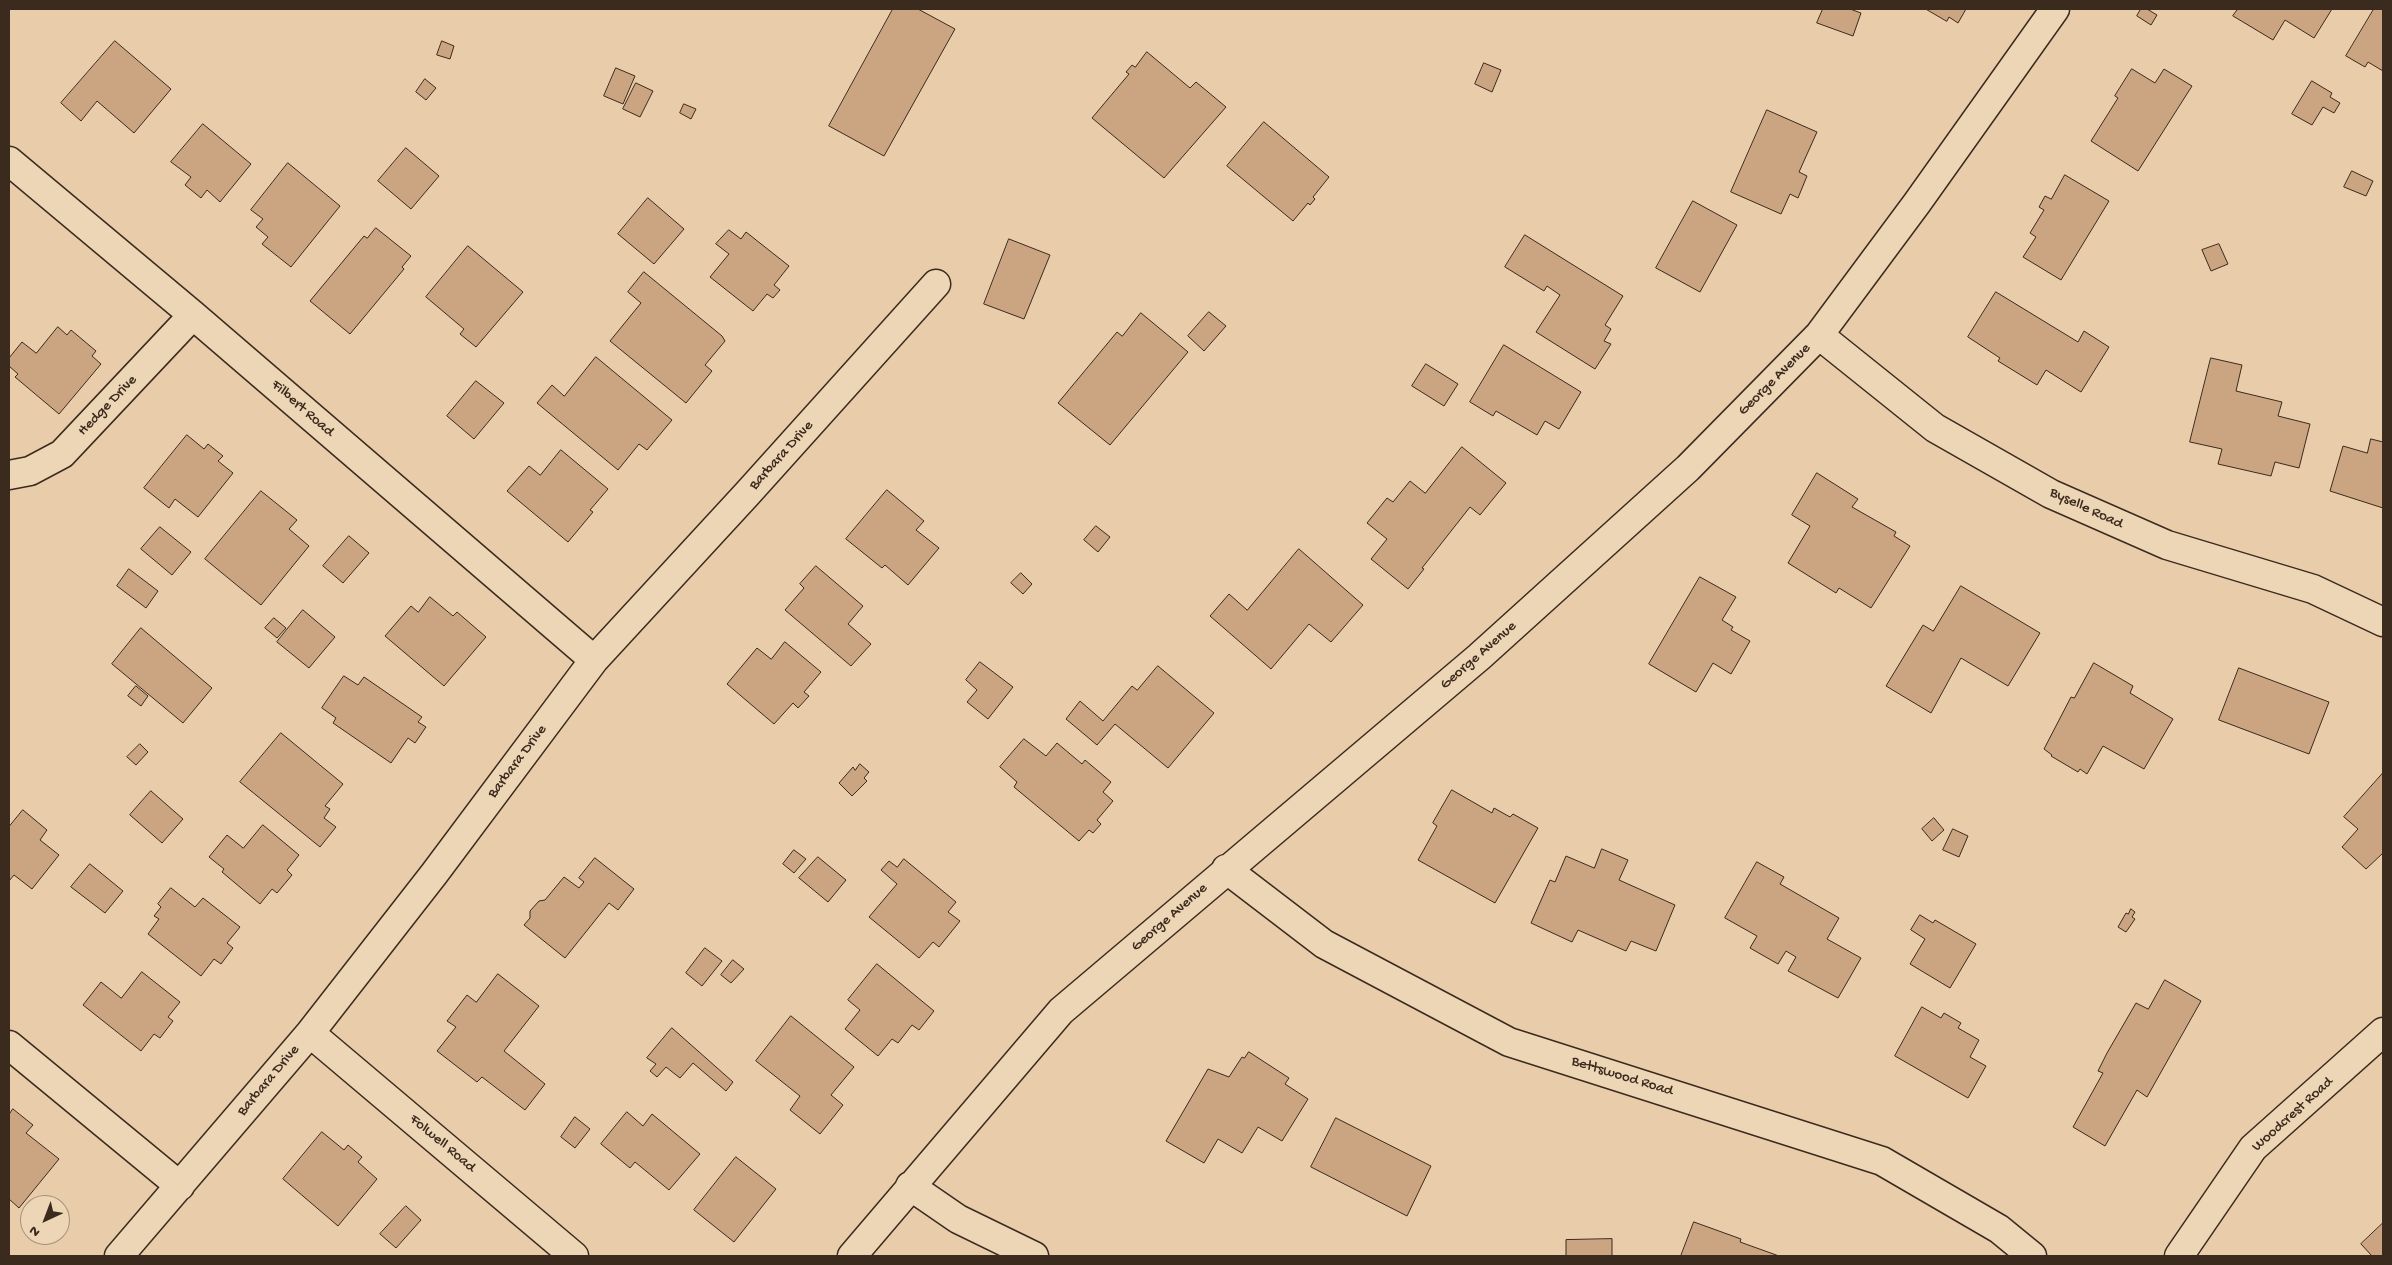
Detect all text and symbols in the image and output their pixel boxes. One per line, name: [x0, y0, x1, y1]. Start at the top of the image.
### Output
street label: George Avenue: [1735, 340, 1815, 420]
street label: Hedge Drive: [75, 372, 141, 440]
street label: Filbert Road: [267, 377, 337, 441]
street label: Barbara Drive: [746, 417, 818, 495]
street label: Byselle Road: [2046, 484, 2126, 534]
street label: George Avenue: [1437, 618, 1521, 694]
street label: Barbara Drive: [485, 722, 551, 802]
street label: George Avenue: [1128, 880, 1212, 956]
street label: Barbara Drive: [234, 1042, 304, 1120]
street label: Bettswood Road: [1569, 1053, 1675, 1101]
street label: Woodcrest Road: [2249, 1074, 2337, 1156]
street label: Folwell Road: [405, 1111, 479, 1177]
north arrow: [20, 1195, 70, 1245]
text: N: [26, 1221, 44, 1240]

